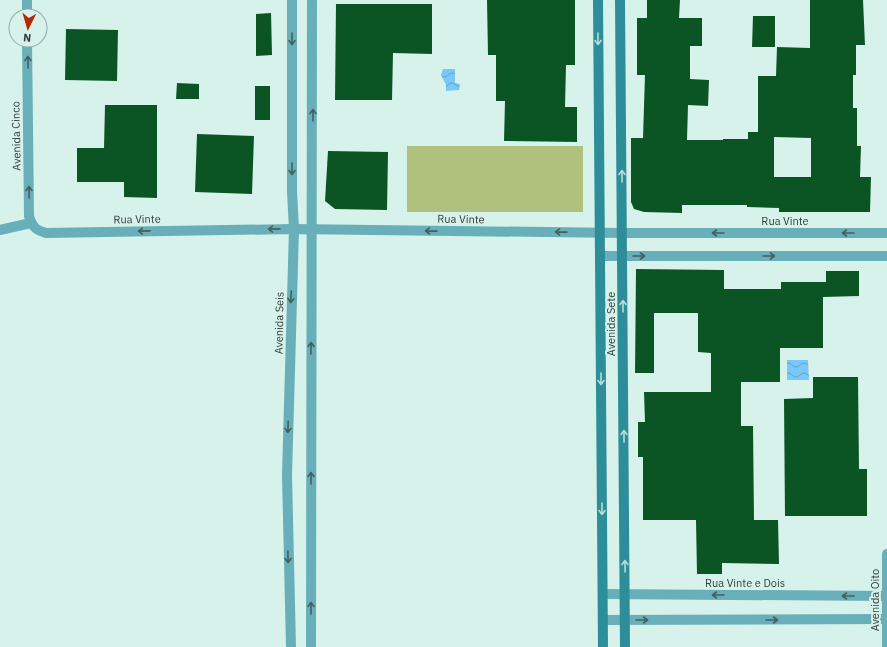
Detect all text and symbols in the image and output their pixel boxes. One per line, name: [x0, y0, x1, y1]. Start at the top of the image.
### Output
north arrow: [8, 8, 48, 48]
text: N: [23, 31, 32, 45]
one-way arrow: [288, 32, 296, 45]
one-way arrow: [594, 32, 602, 45]
one-way arrow: [24, 56, 32, 69]
street label: Avenida Cinco: [8, 101, 24, 171]
one-way arrow: [309, 109, 317, 122]
one-way arrow: [288, 162, 296, 175]
one-way arrow: [618, 170, 626, 183]
one-way arrow: [25, 186, 33, 199]
street label: Rua Vinte: [113, 212, 161, 226]
street label: Rua Vinte: [437, 212, 485, 226]
street label: Rua Vinte: [761, 214, 809, 228]
one-way arrow: [268, 225, 281, 233]
one-way arrow: [138, 227, 151, 235]
one-way arrow: [425, 227, 438, 234]
one-way arrow: [555, 228, 568, 236]
one-way arrow: [712, 229, 725, 237]
one-way arrow: [842, 229, 855, 237]
one-way arrow: [632, 252, 645, 260]
one-way arrow: [762, 252, 775, 260]
one-way arrow: [288, 290, 295, 303]
street label: Avenida Seis: [271, 292, 287, 354]
street label: Avenida Sete: [604, 292, 618, 356]
one-way arrow: [619, 300, 627, 313]
one-way arrow: [307, 342, 315, 355]
one-way arrow: [597, 372, 605, 385]
one-way arrow: [284, 420, 292, 433]
one-way arrow: [620, 430, 628, 443]
one-way arrow: [307, 472, 315, 485]
one-way arrow: [598, 502, 606, 515]
one-way arrow: [284, 550, 292, 563]
one-way arrow: [621, 560, 629, 573]
street label: Avenida Oito: [868, 569, 882, 631]
street label: Rua Vinte e Dois: [705, 576, 785, 590]
one-way arrow: [712, 591, 725, 599]
one-way arrow: [842, 592, 855, 600]
one-way arrow: [307, 602, 315, 615]
one-way arrow: [635, 616, 648, 624]
one-way arrow: [765, 616, 778, 624]

